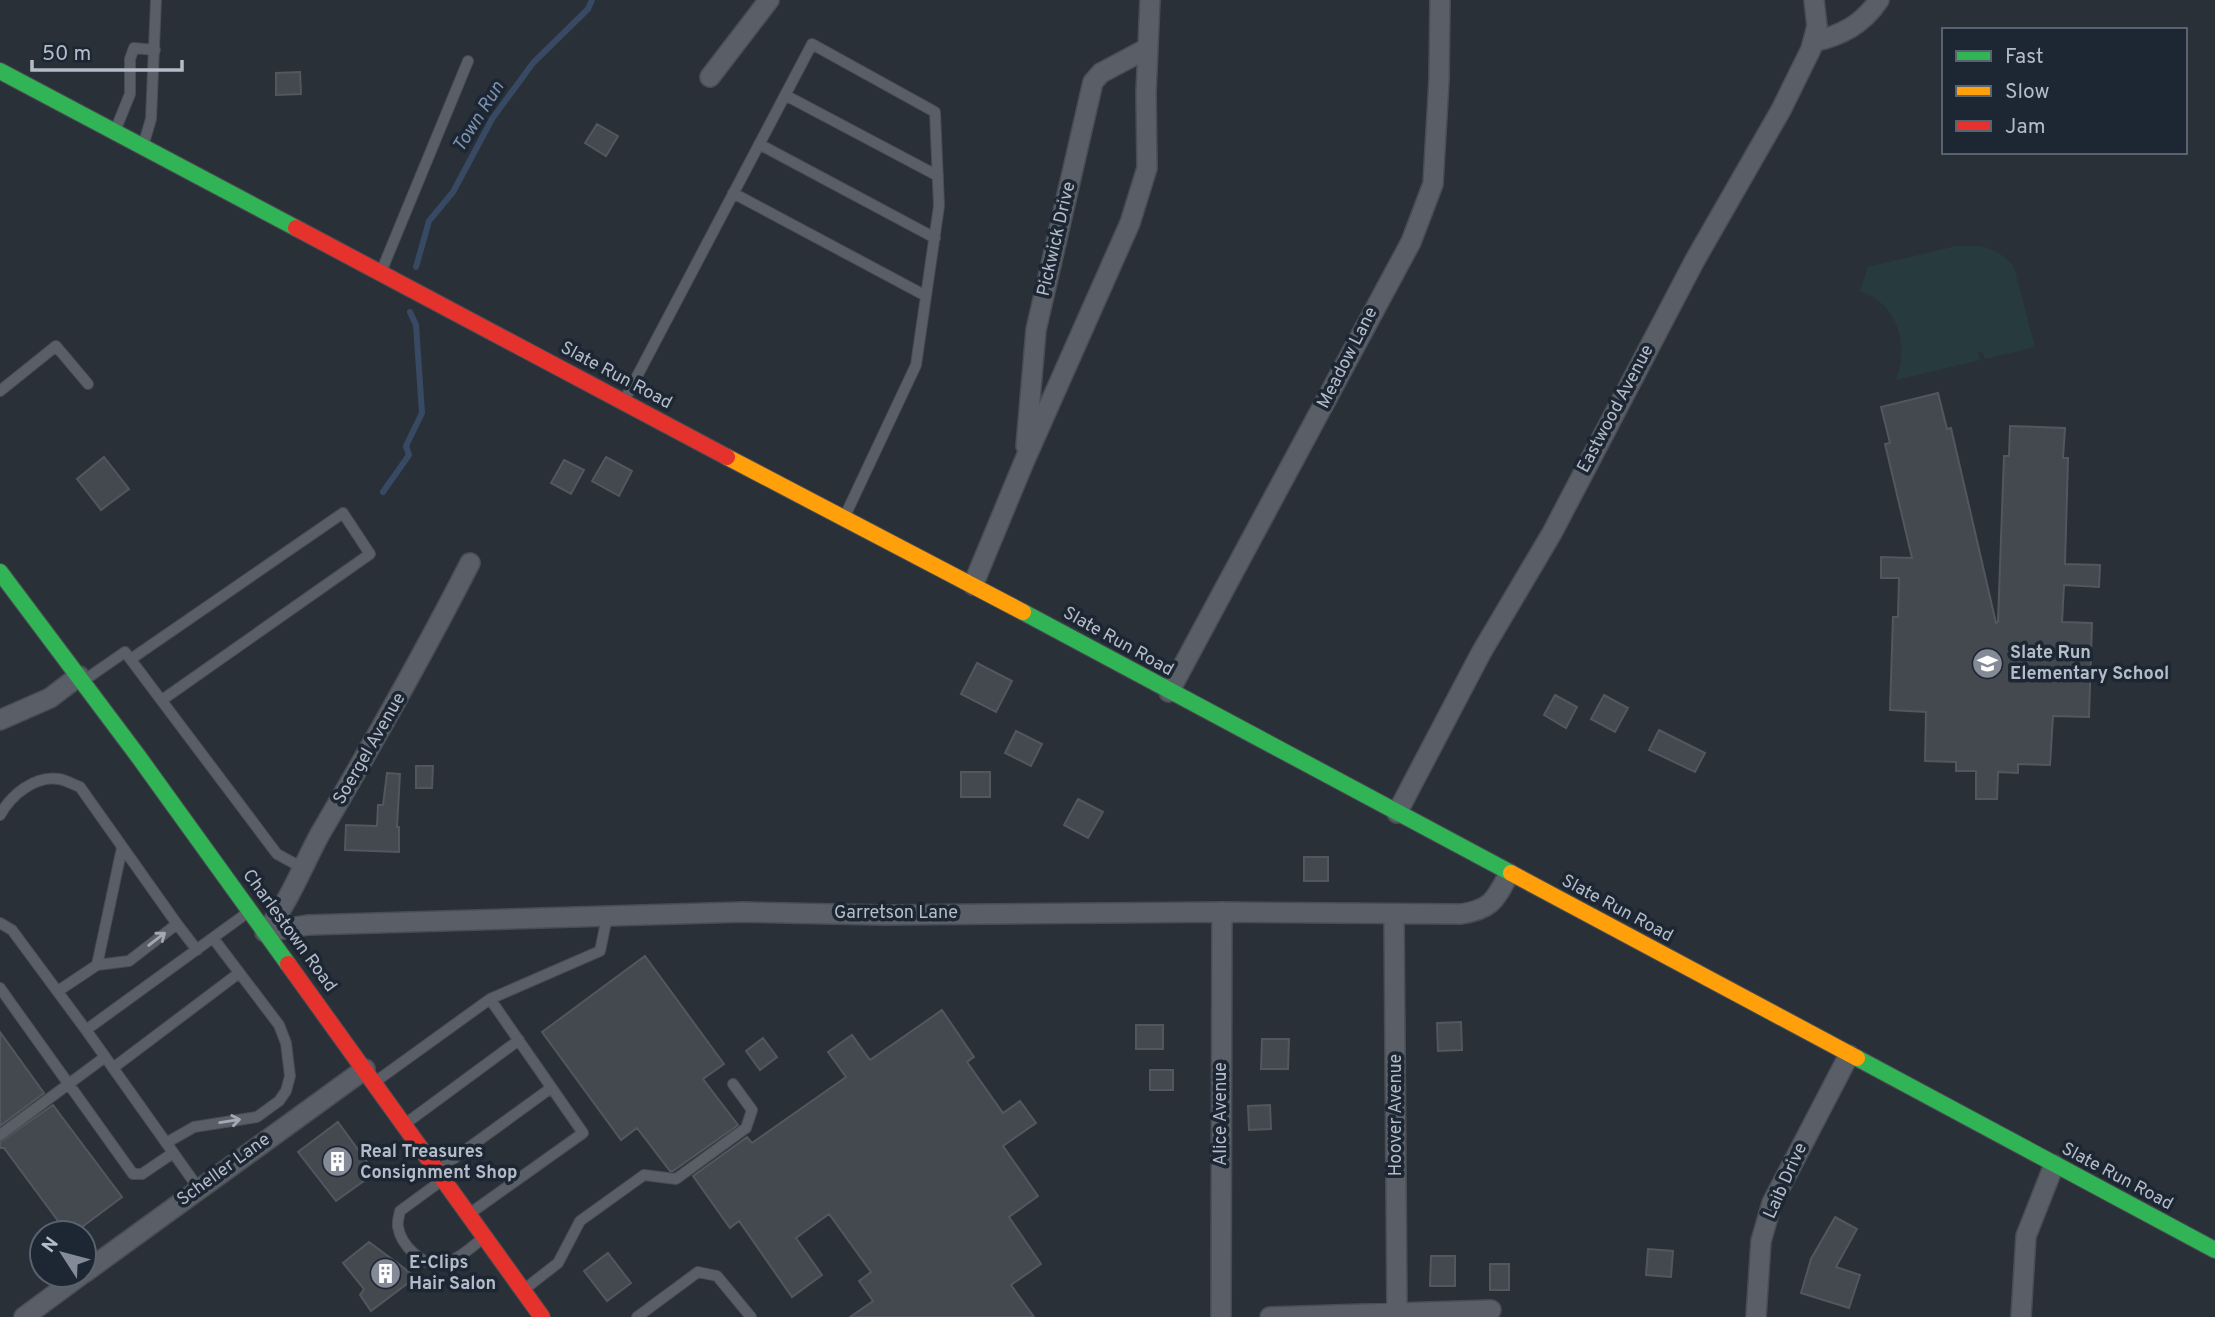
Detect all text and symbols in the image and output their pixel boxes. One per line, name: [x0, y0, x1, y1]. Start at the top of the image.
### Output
scale bar: [32, 28, 182, 72]
legend: [1942, 28, 2187, 154]
text: 50 m: [42, 41, 91, 68]
text: Fast: [2005, 44, 2044, 71]
water label: Town Run: [448, 77, 511, 157]
text: Slow: [2005, 79, 2050, 106]
text: Jam: [2005, 114, 2046, 141]
street label: Pickwick Drive: [1033, 179, 1081, 299]
street label: Meadow Lane: [1313, 303, 1383, 413]
street label: Slate Run Road: [556, 337, 676, 415]
street label: Eastwood Avenue: [1572, 341, 1660, 477]
street label: Slate Run Road: [1059, 602, 1177, 682]
place label: Slate Run Elementary School: [2010, 642, 2169, 686]
school or university icon: Slate Run Elementary School: [1970, 646, 2004, 680]
street label: Soergel Avenue: [329, 689, 411, 809]
street label: Charlestown Road: [237, 865, 341, 997]
street label: Slate Run Road: [1557, 870, 1677, 948]
street label: Garretson Lane: [834, 902, 958, 925]
one-way arrow: [148, 932, 167, 947]
street label: Hoover Avenue: [1385, 1054, 1408, 1176]
street label: Alice Avenue: [1210, 1062, 1233, 1166]
one-way arrow: [218, 1114, 241, 1127]
street label: Scheller Lane: [173, 1128, 275, 1212]
street label: Slate Run Road: [2057, 1138, 2177, 1216]
street label: Laib Drive: [1759, 1139, 1813, 1223]
place label: Real Treasures Consignment Shop: [360, 1141, 517, 1185]
building icon: Real Treasures Consignment Shop: [320, 1145, 354, 1179]
north arrow: [28, 1219, 98, 1289]
text: N: [37, 1233, 65, 1258]
place label: E-Clips Hair Salon: [409, 1252, 496, 1296]
building icon: E-Clips Hair Salon: [369, 1256, 403, 1290]

